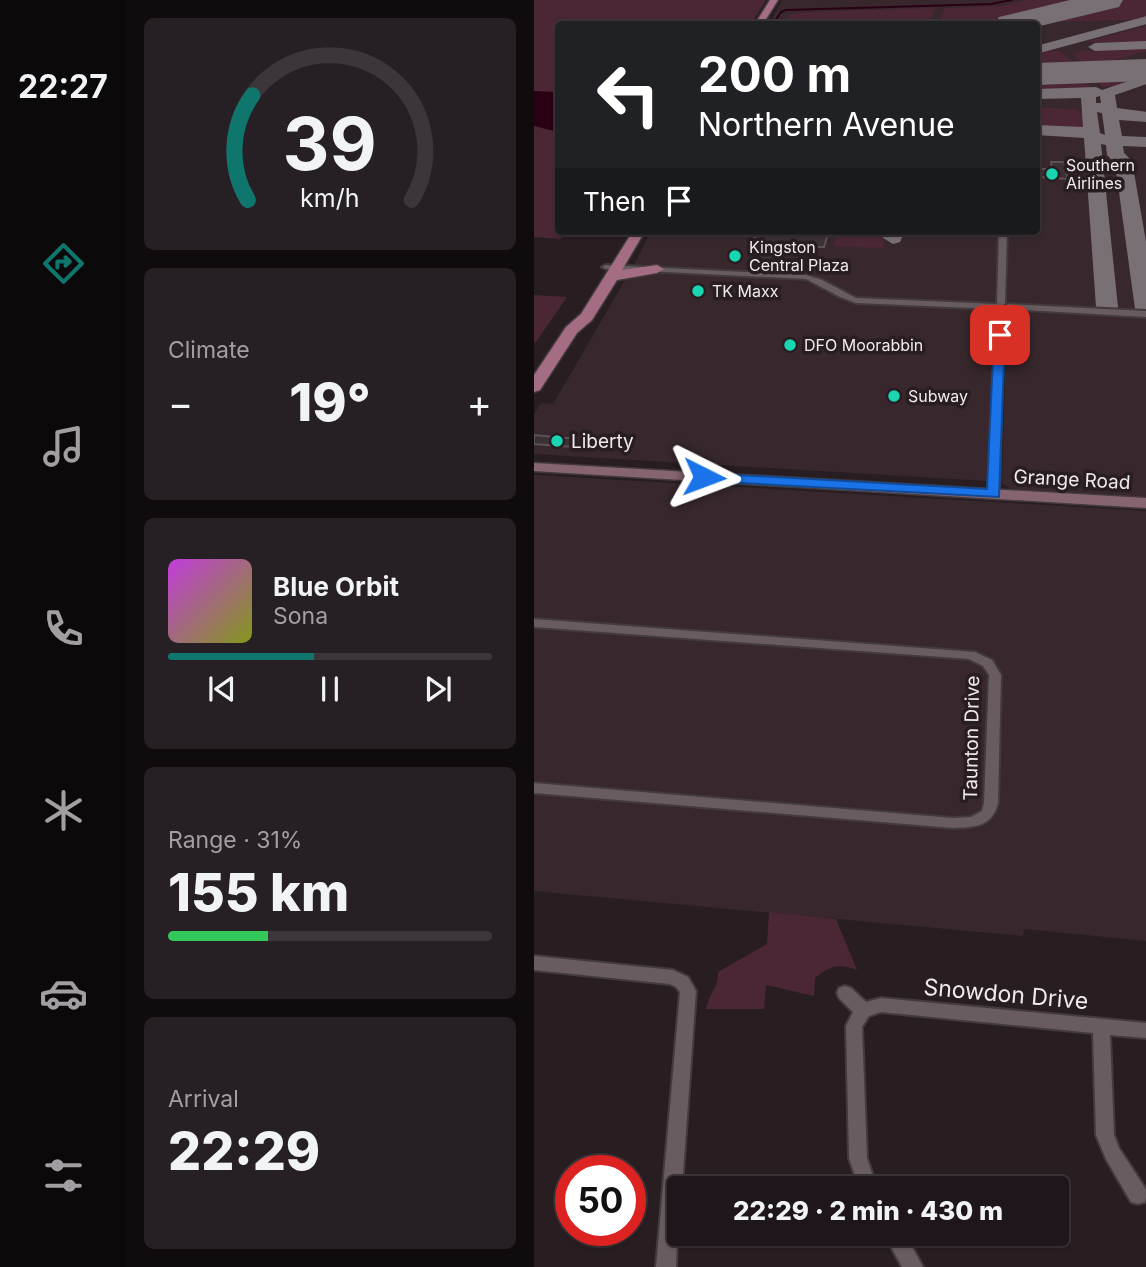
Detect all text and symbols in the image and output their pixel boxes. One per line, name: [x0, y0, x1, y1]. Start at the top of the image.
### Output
text: 200 m: [698, 45, 851, 104]
icon: left: [583, 49, 674, 140]
text: 22:27: [18, 67, 108, 106]
text: 39: [283, 99, 377, 188]
text: Northern Avenue: [698, 105, 955, 144]
place label: Southern Airlines: [1066, 155, 1135, 193]
marker: Southern Airlines: [1044, 166, 1060, 182]
icon: arrive: [660, 182, 698, 220]
text: km/h: [300, 183, 360, 213]
text: Then: [583, 186, 646, 217]
place label: Kingston Central Plaza: [749, 237, 849, 275]
icon: directions: [39, 239, 88, 288]
marker: Kingston Central Plaza: [727, 248, 743, 264]
place label: TK Maxx: [712, 281, 779, 301]
marker: TK Maxx: [690, 283, 706, 299]
pin: [970, 305, 1030, 365]
icon: arrive: [981, 316, 1019, 354]
place label: DFO Moorabbin: [804, 335, 923, 355]
text: Climate: [168, 336, 250, 364]
marker: DFO Moorabbin: [782, 337, 798, 353]
text: 19°: [289, 371, 371, 434]
text: −: [168, 380, 193, 426]
text: +: [467, 380, 492, 426]
place label: Subway: [908, 386, 968, 406]
marker: Subway: [886, 388, 902, 404]
icon: music: [39, 422, 88, 471]
place label: Liberty: [571, 430, 634, 453]
marker: Liberty: [549, 433, 565, 449]
position arrow: [667, 440, 741, 514]
street label: Grange Road: [1013, 465, 1131, 494]
text: Blue Orbit: [273, 571, 399, 602]
text: Sona: [273, 602, 328, 630]
icon: phone: [39, 604, 88, 653]
icon: previous: [203, 670, 241, 708]
icon: pause: [311, 670, 349, 708]
icon: next: [419, 670, 457, 708]
street label: Taunton Drive: [959, 675, 984, 801]
icon: climate: [39, 786, 88, 835]
text: Range · 31%: [168, 826, 302, 854]
text: 155 km: [168, 861, 349, 924]
icon: car: [39, 969, 88, 1018]
street label: Snowdon Drive: [923, 973, 1089, 1015]
text: Arrival: [168, 1085, 239, 1113]
text: 22:29: [168, 1120, 320, 1183]
icon: filters: [39, 1151, 88, 1200]
speed limit sign: 50: [555, 1155, 646, 1246]
text: 22:29 · 2 min · 430 m: [733, 1195, 1003, 1226]

